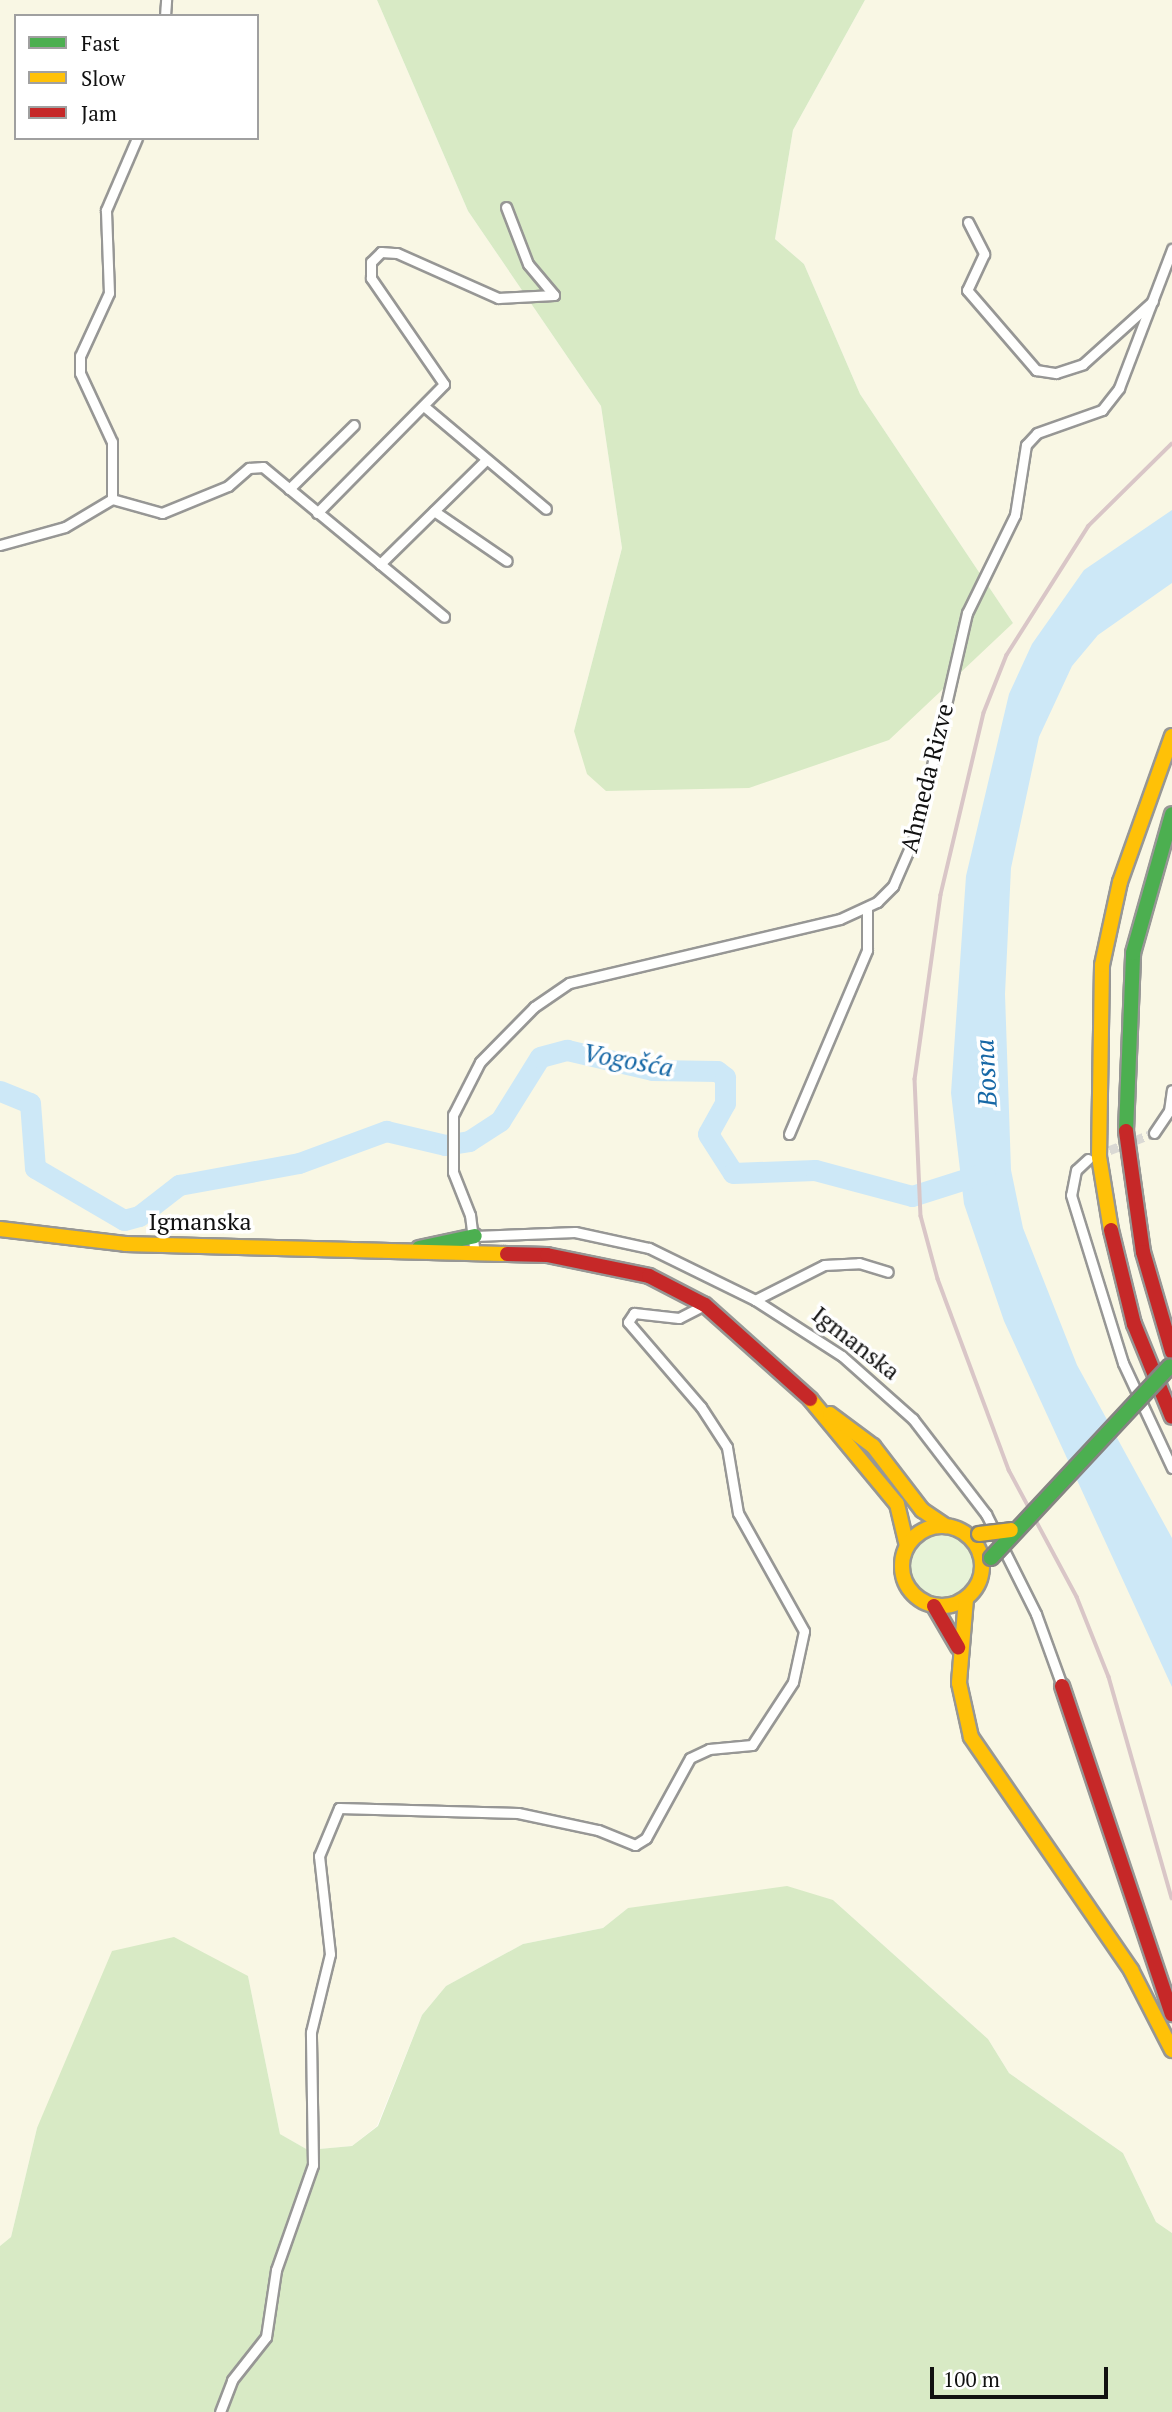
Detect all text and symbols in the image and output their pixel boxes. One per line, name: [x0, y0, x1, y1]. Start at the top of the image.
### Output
legend: [14, 14, 259, 140]
text: Fast: [81, 29, 120, 57]
text: Slow: [81, 64, 125, 92]
text: Jam: [81, 99, 117, 127]
street label: Ahmeda Rizve: [895, 701, 959, 855]
water label: Vogošća: [580, 1037, 676, 1083]
water label: Bosna: [969, 1038, 1003, 1108]
street label: Igmanska: [148, 1208, 252, 1236]
street label: Igmanska: [807, 1300, 905, 1386]
scale bar: [934, 2352, 1112, 2396]
text: 100 m: [943, 2365, 1000, 2393]

